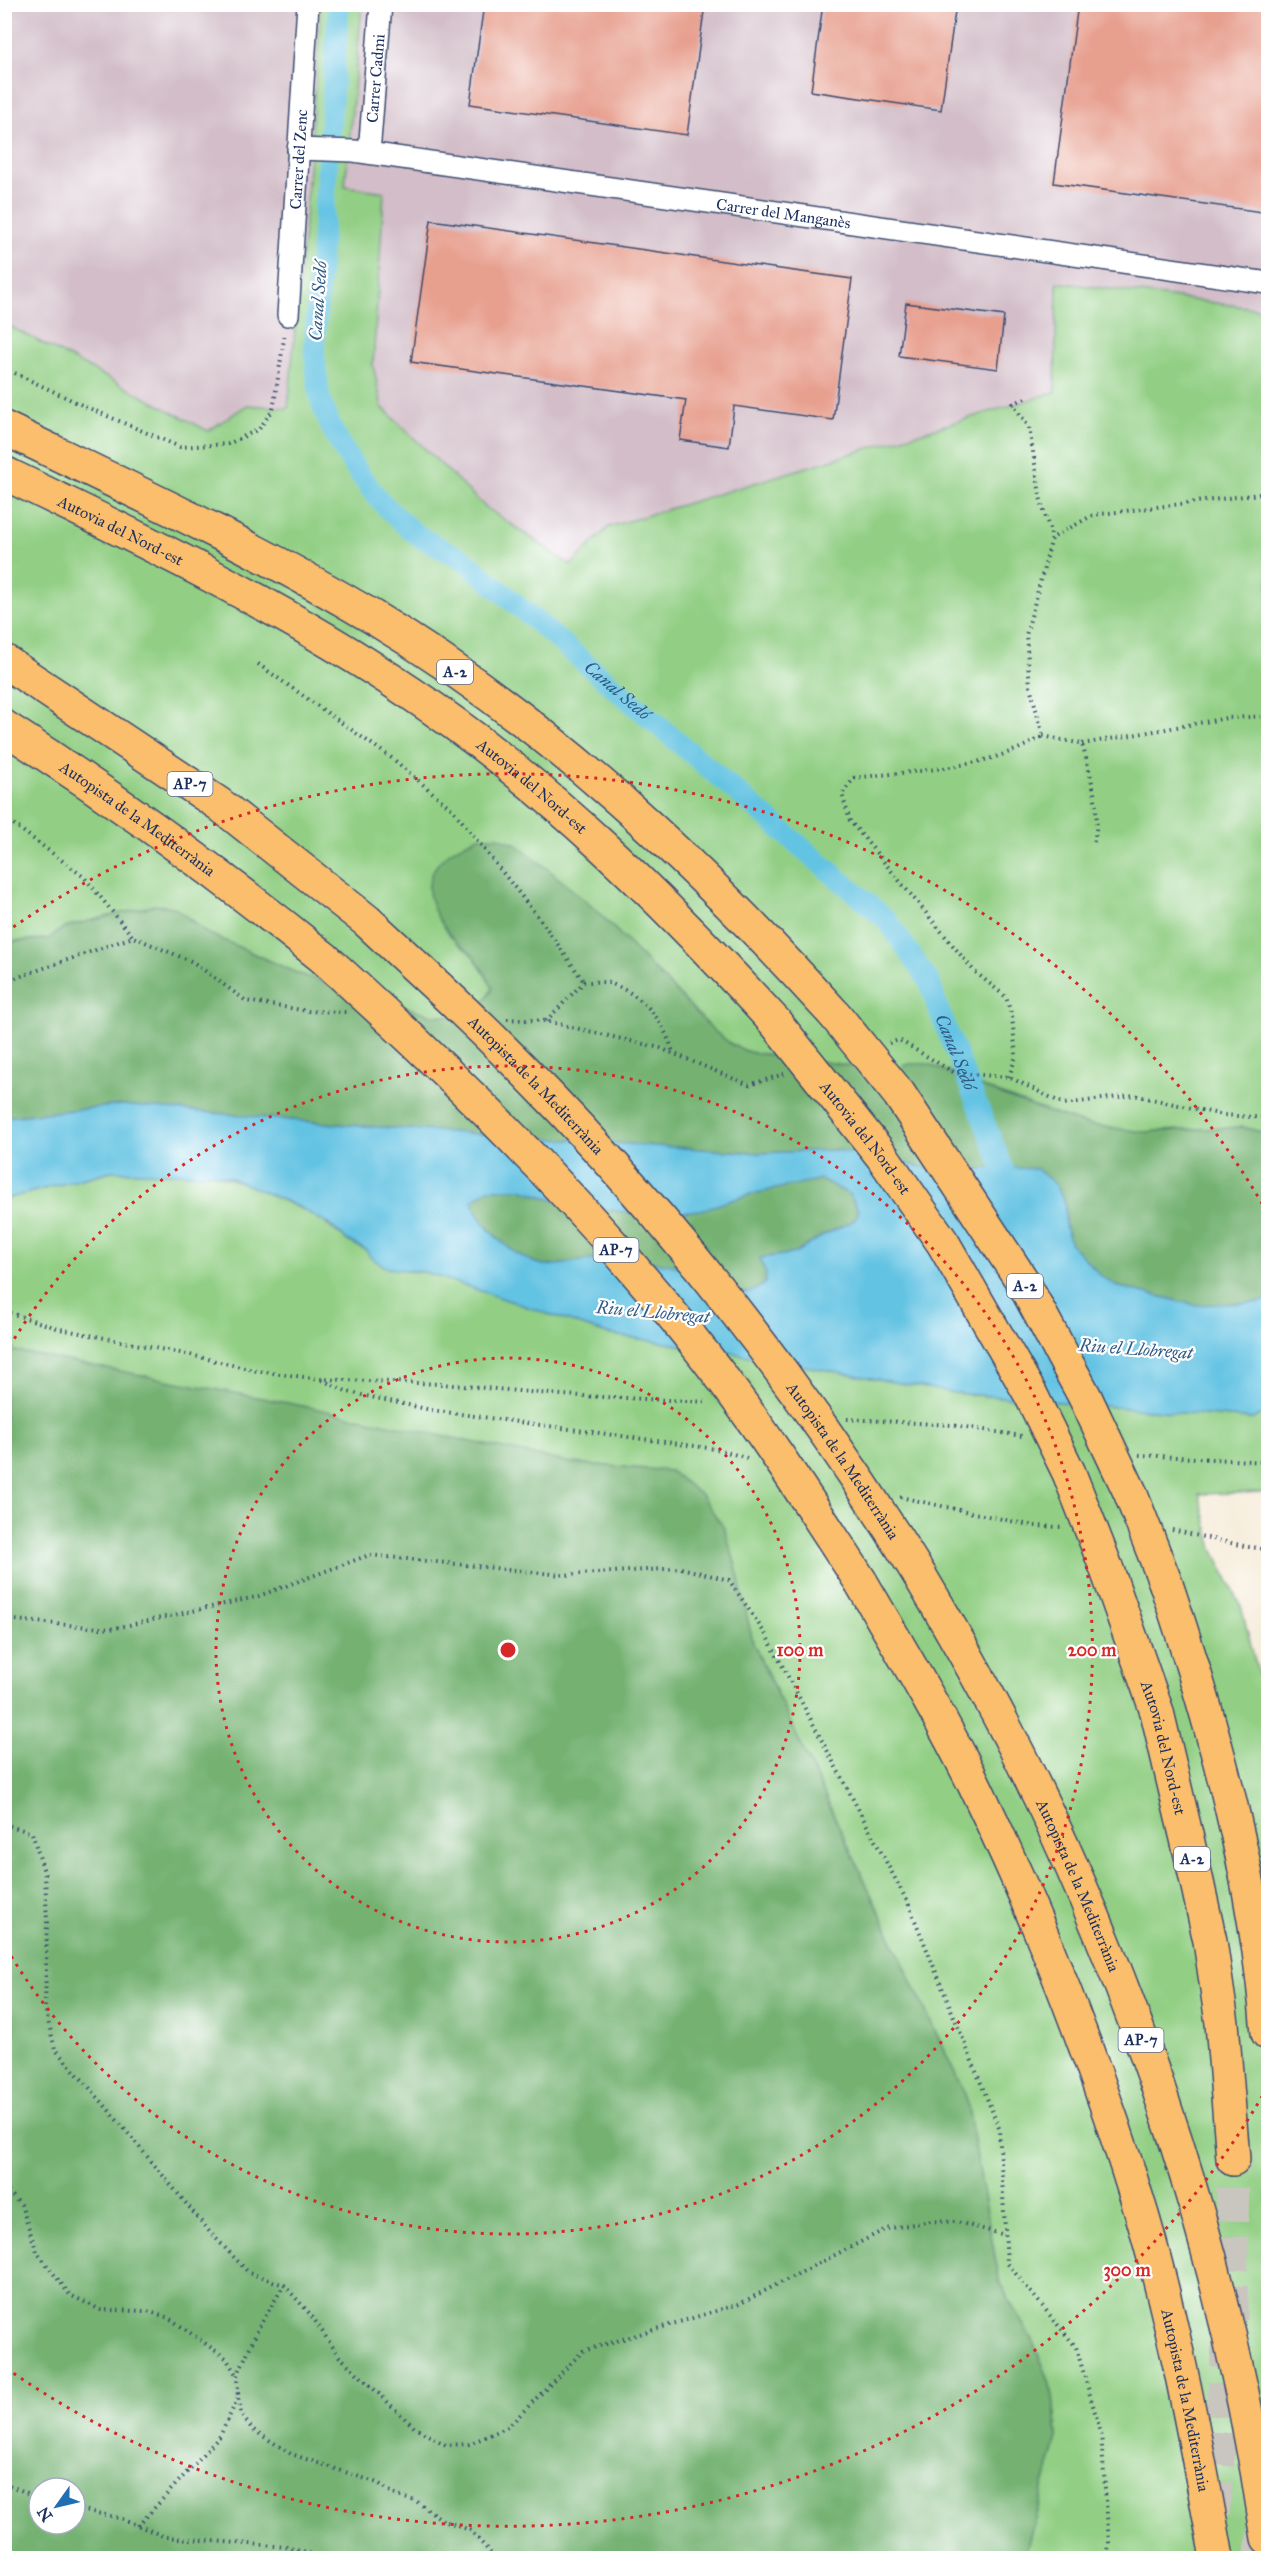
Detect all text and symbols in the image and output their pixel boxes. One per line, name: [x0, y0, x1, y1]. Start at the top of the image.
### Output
street label: Carrer Cadmi: [362, 32, 389, 124]
street label: Carrer del Zenc: [286, 108, 311, 210]
street label: Carrer del Manganès: [715, 194, 852, 233]
water label: Canal Sedó: [304, 257, 332, 342]
street label: Autovia del Nord-est: [54, 491, 187, 570]
water label: Canal Sedó: [580, 656, 657, 727]
road number: A-2: [437, 660, 473, 684]
street label: Autovia del Nord-est: [472, 734, 591, 838]
street label: Autopista de la Mediterrània: [55, 757, 219, 880]
road number: AP-7: [168, 772, 213, 796]
street label: Autopista de la Mediterrània: [464, 1011, 608, 1159]
water label: Canal Sedó: [930, 1011, 982, 1096]
street label: Autovia del Nord-est: [815, 1077, 915, 1198]
road number: AP-7: [594, 1238, 638, 1262]
road number: A-2: [1007, 1274, 1043, 1298]
water label: Riu el Llobregat: [594, 1296, 712, 1328]
water label: Riu el Llobregat: [1077, 1334, 1195, 1364]
street label: Autopista de la Mediterrània: [782, 1378, 903, 1543]
text: 100 m: [777, 1639, 824, 1661]
text: 200 m: [1068, 1639, 1117, 1661]
centre of rings: [498, 1640, 518, 1660]
street label: Autovia del Nord-est: [1136, 1677, 1190, 1817]
street label: Autopista de la Mediterrània: [1032, 1795, 1124, 1975]
road number: A-2: [1174, 1847, 1210, 1871]
road number: AP-7: [1118, 2028, 1164, 2052]
text: 300 m: [1103, 2259, 1151, 2282]
street label: Autopista de la Mediterrània: [1157, 2306, 1214, 2493]
north arrow: [27, 2476, 87, 2536]
text: N: [33, 2503, 57, 2525]

